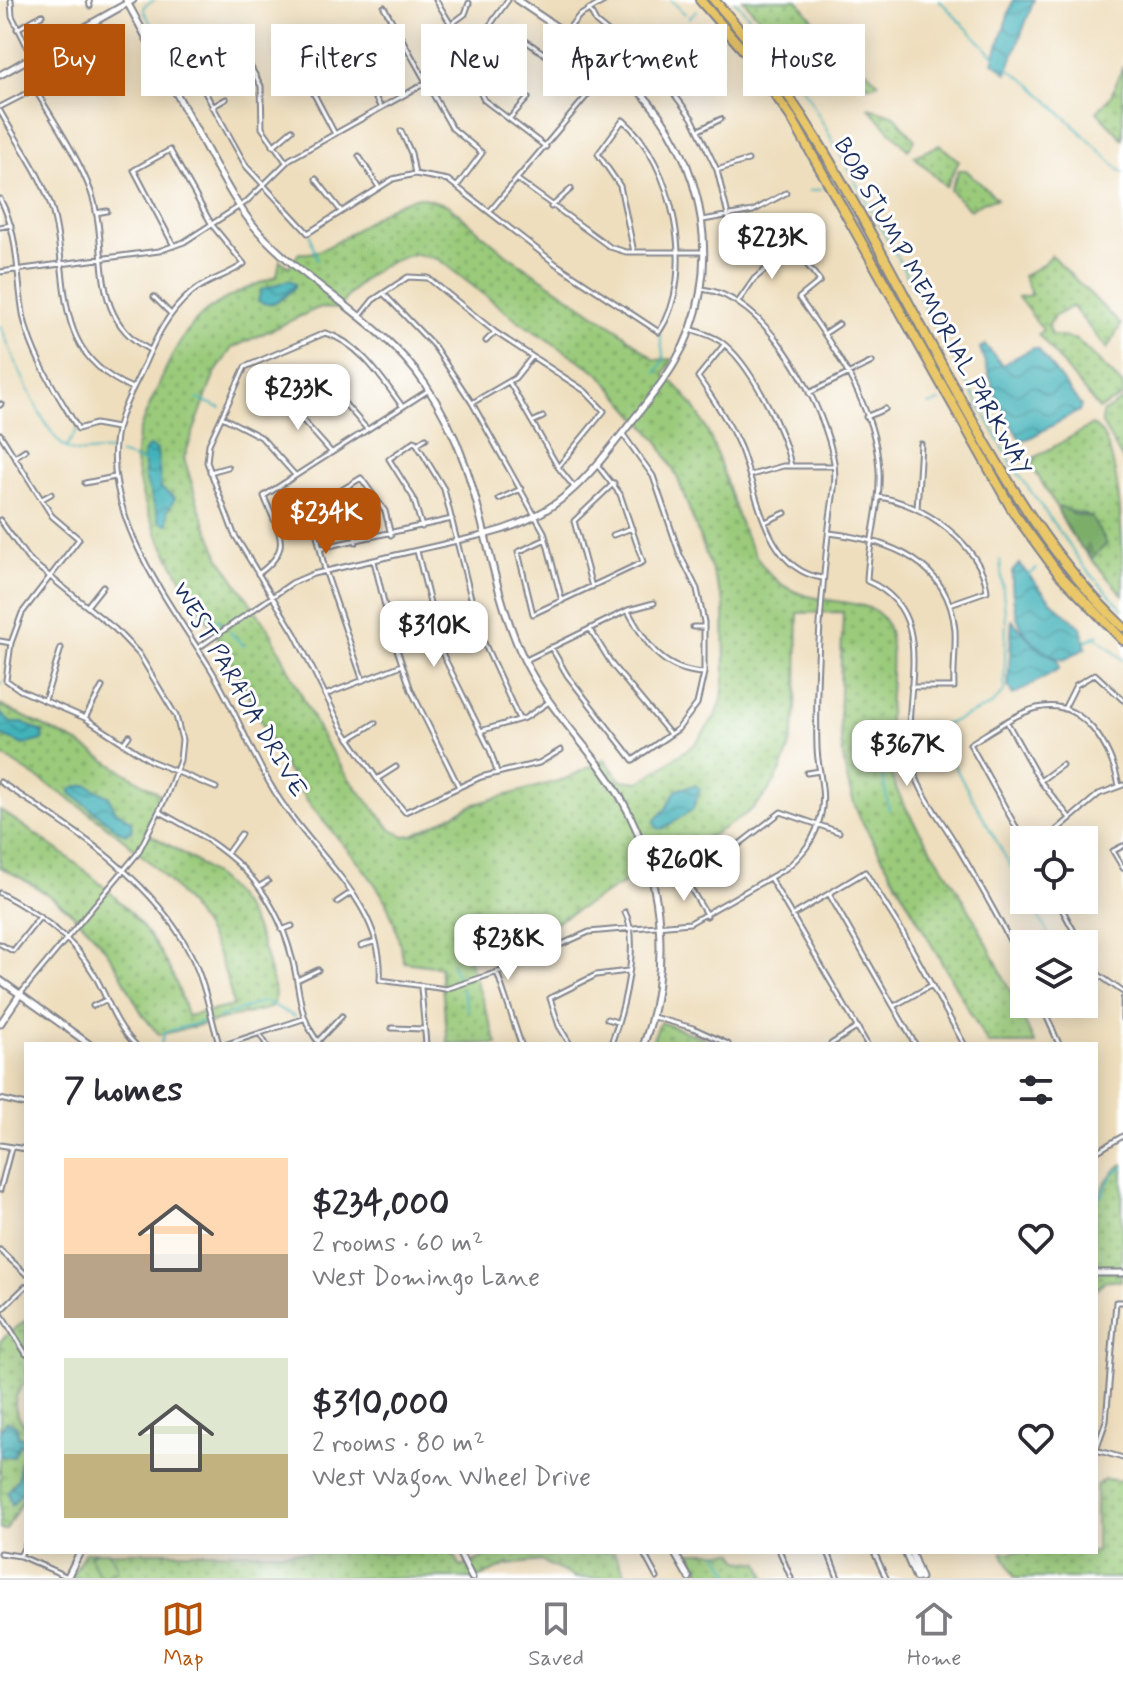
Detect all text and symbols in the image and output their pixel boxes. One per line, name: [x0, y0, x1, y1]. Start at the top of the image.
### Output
chip: Buy: [24, 24, 125, 96]
chip: Rent: [141, 24, 255, 96]
chip: Filters: [271, 24, 405, 96]
chip: New: [421, 24, 527, 96]
chip: Apartment: [543, 24, 727, 96]
chip: House: [743, 24, 865, 96]
street label: BOB STUMP MEMORIAL PARKWAY: [826, 132, 1038, 482]
pin: $223K: [716, 213, 828, 281]
text: $223K: [737, 222, 807, 256]
pin: $233K: [242, 364, 354, 432]
text: $233K: [264, 373, 332, 407]
pin: $234K: [270, 488, 382, 556]
text: $234K: [290, 497, 362, 531]
street label: WEST PARADA DRIVE: [165, 577, 313, 803]
pin: $310K: [378, 601, 490, 669]
text: $310K: [398, 610, 470, 644]
pin: $367K: [851, 720, 963, 788]
text: $367K: [870, 729, 944, 763]
map controls: [1010, 826, 1098, 1018]
button: locate: [1010, 826, 1098, 914]
pin: $260K: [628, 835, 740, 903]
text: $260K: [646, 844, 722, 878]
pin: $238K: [452, 914, 564, 982]
text: $238K: [472, 923, 544, 957]
button: layers: [1010, 930, 1098, 1018]
text: 7 homes: [64, 1068, 183, 1113]
icon: filters: [1014, 1068, 1058, 1112]
text: $234,000: [312, 1182, 449, 1227]
icon: home: [128, 1190, 224, 1286]
icon: heart: [1014, 1216, 1058, 1260]
text: 2 rooms · 60 m²: [312, 1227, 483, 1261]
text: West Domingo Lane: [312, 1261, 540, 1295]
text: $310,000: [312, 1382, 449, 1427]
icon: home: [128, 1390, 224, 1486]
icon: heart: [1014, 1416, 1058, 1460]
text: 2 rooms · 80 m²: [312, 1427, 485, 1461]
text: West Wagon Wheel Drive: [312, 1461, 591, 1495]
tab: Map: [161, 1597, 205, 1673]
tab: Saved: [528, 1597, 584, 1673]
tab: Home: [907, 1597, 962, 1673]

